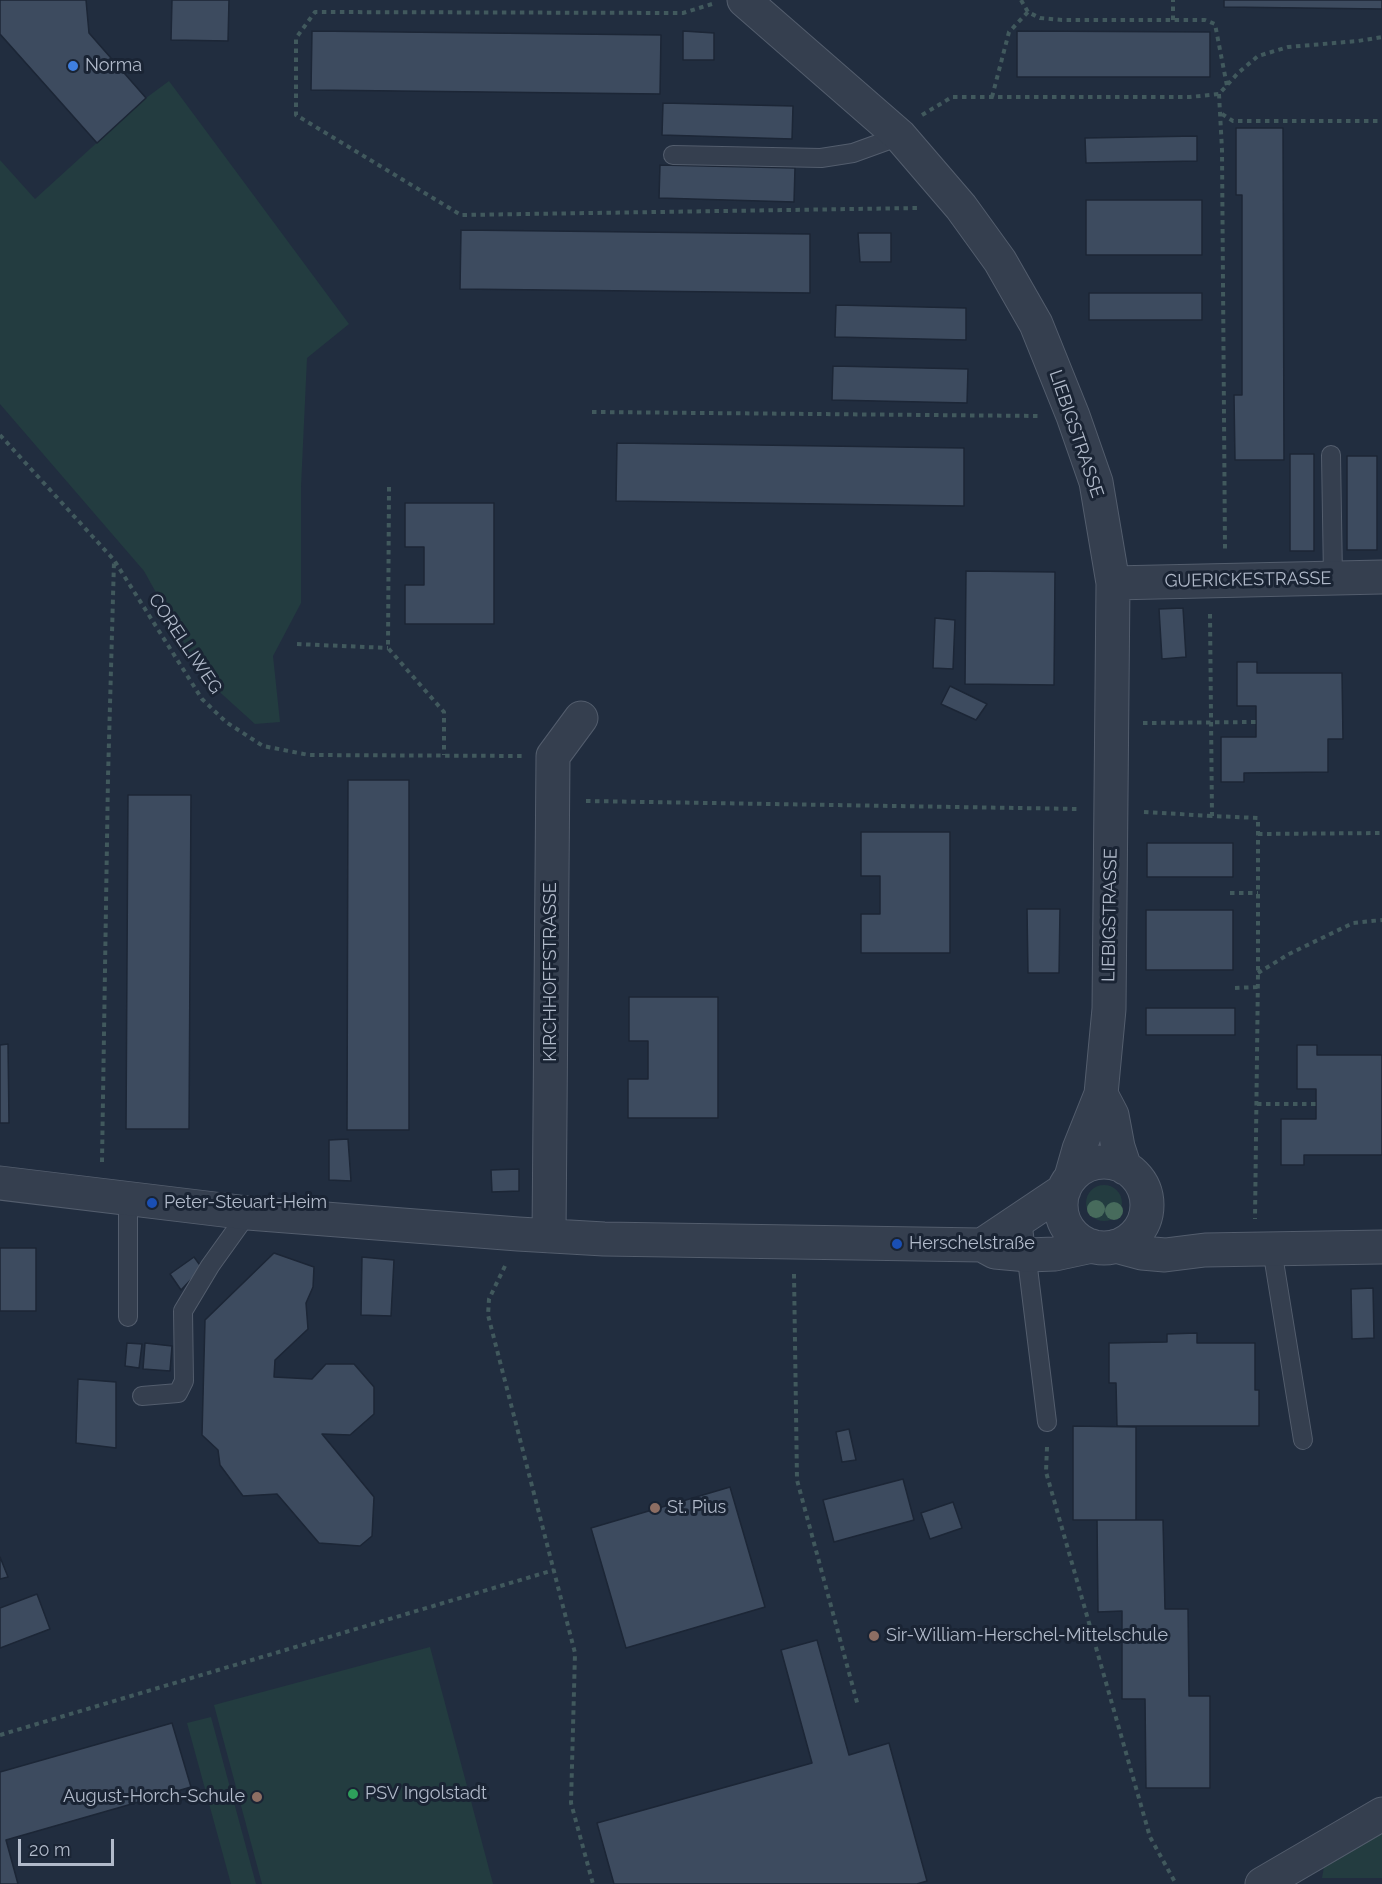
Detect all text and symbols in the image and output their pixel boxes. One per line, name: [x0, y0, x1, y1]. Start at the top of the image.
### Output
place label: Norma: [85, 55, 142, 77]
marker: Norma: [66, 59, 80, 73]
street label: LIEBIGSTRASSE: [1044, 367, 1108, 501]
street label: GUERICKESTRASSE: [1164, 568, 1332, 592]
street label: CORELLIWEG: [144, 590, 226, 698]
street label: LIEBIGSTRASSE: [1098, 848, 1122, 982]
street label: KIRCHHOFFSTRASSE: [540, 882, 562, 1062]
place label: Peter-Steuart-Heim: [164, 1192, 327, 1214]
marker: Peter-Steuart-Heim: [145, 1196, 159, 1210]
place label: Herschelstraße: [909, 1233, 1035, 1255]
marker: Herschelstraße: [890, 1237, 904, 1251]
place label: St. Pius: [667, 1497, 726, 1519]
marker: St. Pius: [648, 1501, 662, 1515]
place label: Sir-William-Herschel-Mittelschule: [886, 1625, 1168, 1647]
marker: Sir-William-Herschel-Mittelschule: [867, 1629, 881, 1643]
place label: PSV Ingolstadt: [365, 1783, 487, 1805]
place label: August-Horch-Schule: [63, 1786, 245, 1808]
marker: PSV Ingolstadt: [346, 1787, 360, 1801]
marker: August-Horch-Schule: [250, 1790, 264, 1804]
scale bar: [21, 1827, 117, 1865]
text: 20 m: [29, 1839, 71, 1860]

